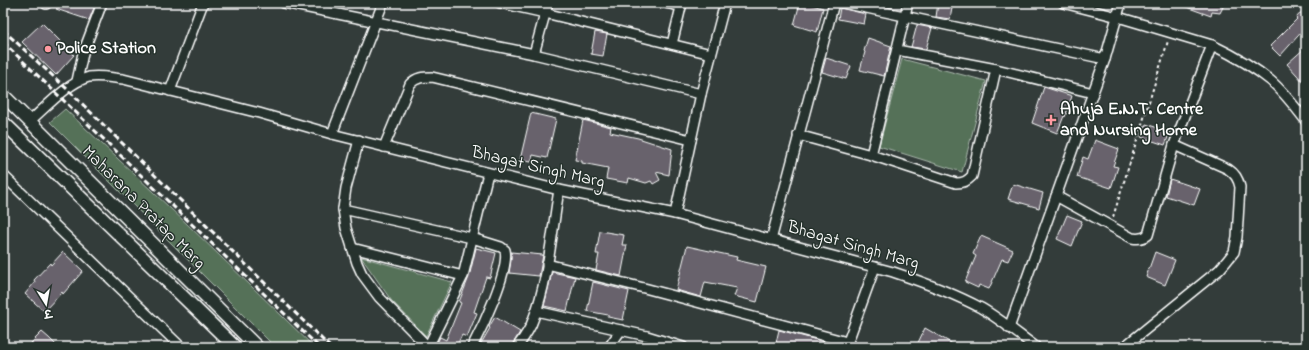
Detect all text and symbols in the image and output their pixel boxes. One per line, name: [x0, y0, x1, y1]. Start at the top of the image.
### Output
place label: Police Station: [56, 36, 156, 62]
marker: Police Station: [43, 44, 53, 54]
place label: Ahuja E.N.T. Centre and Nursing Home: [1060, 97, 1204, 145]
marker: Ahuja E.N.T. Centre and Nursing Home: [1045, 114, 1057, 126]
street label: Maharana Pratap Marg: [74, 140, 211, 277]
street label: Bhagat Singh Marg: [468, 140, 607, 197]
street label: Bhagat Singh Marg: [783, 214, 922, 278]
north arrow: [26, 284, 66, 324]
text: उ: [41, 304, 54, 322]

